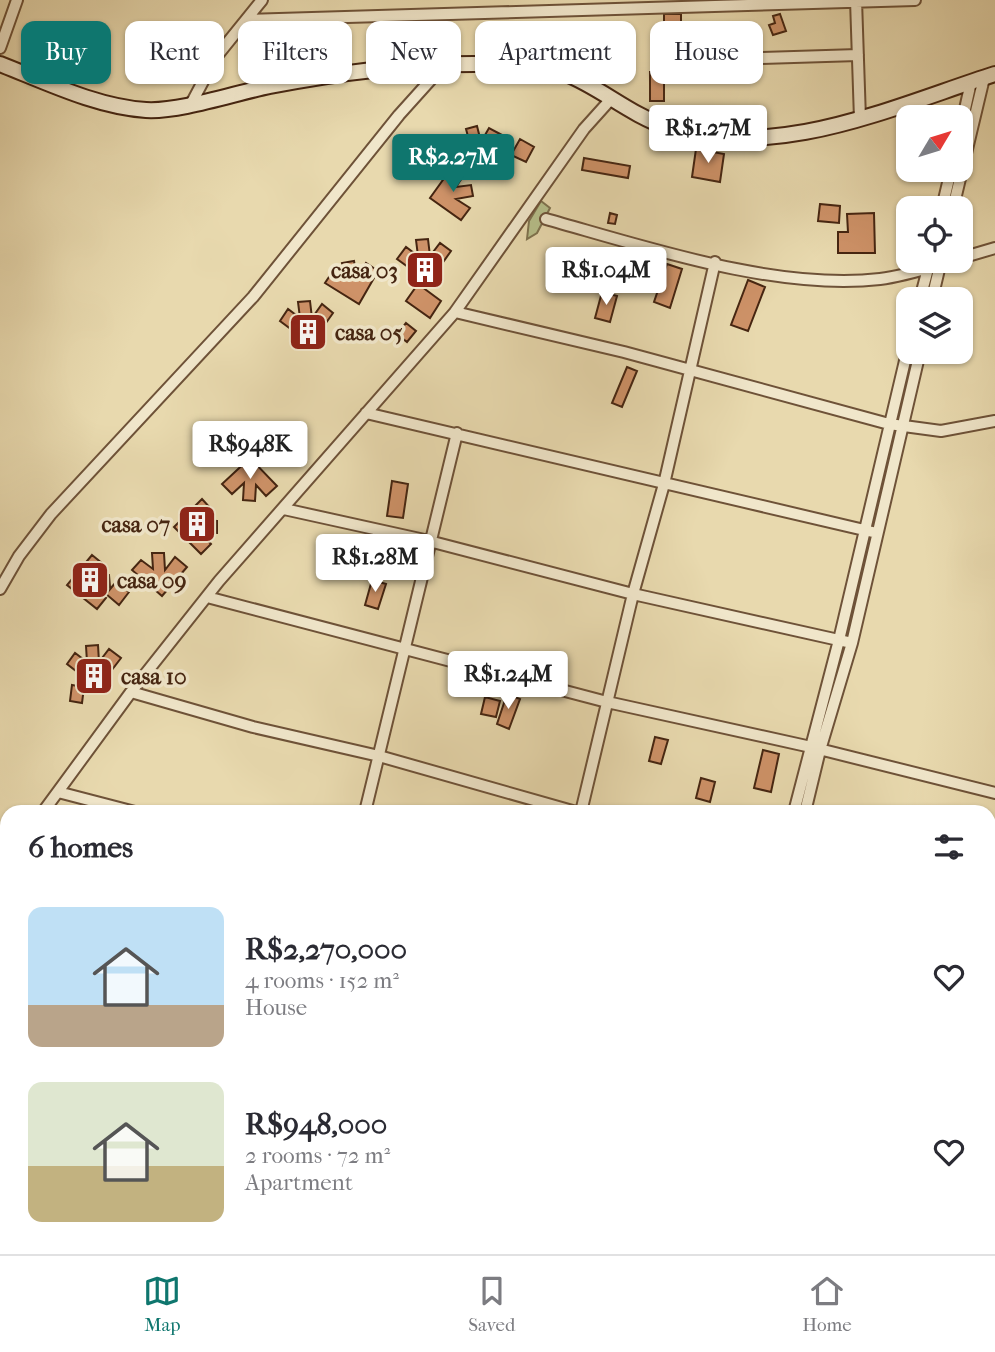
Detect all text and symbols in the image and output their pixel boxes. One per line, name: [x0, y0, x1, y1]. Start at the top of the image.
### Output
chip: Buy: [21, 21, 111, 84]
chip: Rent: [125, 21, 224, 84]
chip: Filters: [238, 21, 352, 84]
chip: New: [366, 21, 461, 84]
chip: Apartment: [475, 21, 636, 84]
chip: House: [650, 21, 763, 84]
north arrow: [896, 105, 973, 182]
map controls: [896, 105, 973, 364]
pin: R$1.27M: [643, 106, 773, 165]
text: R$1.27M: [665, 114, 751, 141]
pin: R$2.27M: [388, 134, 518, 194]
text: R$2.27M: [408, 143, 498, 170]
button: locate: [896, 196, 973, 273]
pin: R$1.04M: [541, 247, 671, 307]
building icon: casa 03: [404, 249, 446, 291]
text: R$1.04M: [561, 256, 651, 283]
place label: casa 03: [331, 257, 398, 284]
button: layers: [896, 287, 973, 364]
building icon: casa 05: [287, 311, 329, 353]
place label: casa 05: [335, 319, 403, 346]
pin: R$948K: [193, 421, 307, 481]
text: R$948K: [208, 430, 292, 457]
building icon: casa 07: [176, 503, 218, 545]
place label: casa 07: [101, 511, 170, 538]
pin: R$1.28M: [310, 534, 440, 594]
text: R$1.28M: [332, 543, 418, 570]
building icon: casa 09: [69, 559, 111, 601]
place label: casa 09: [117, 567, 187, 594]
pin: R$1.24M: [443, 652, 573, 711]
building icon: casa 10: [73, 655, 115, 697]
text: R$1.24M: [464, 660, 552, 687]
place label: casa 10: [121, 663, 187, 690]
icon: filters: [930, 828, 968, 866]
text: 6 homes: [28, 830, 133, 865]
text: R$2,270,000: [245, 932, 407, 967]
icon: home: [84, 935, 168, 1019]
icon: heart: [930, 958, 968, 996]
text: 4 rooms · 152 m²: [245, 967, 399, 994]
text: House: [245, 994, 307, 1021]
text: R$948,000: [245, 1107, 387, 1142]
icon: home: [84, 1110, 168, 1194]
icon: heart: [930, 1133, 968, 1171]
text: 2 rooms · 72 m²: [245, 1142, 390, 1169]
text: Apartment: [245, 1169, 353, 1196]
tab: Map: [143, 1272, 181, 1336]
tab: Saved: [468, 1272, 515, 1336]
tab: Home: [802, 1272, 852, 1336]

